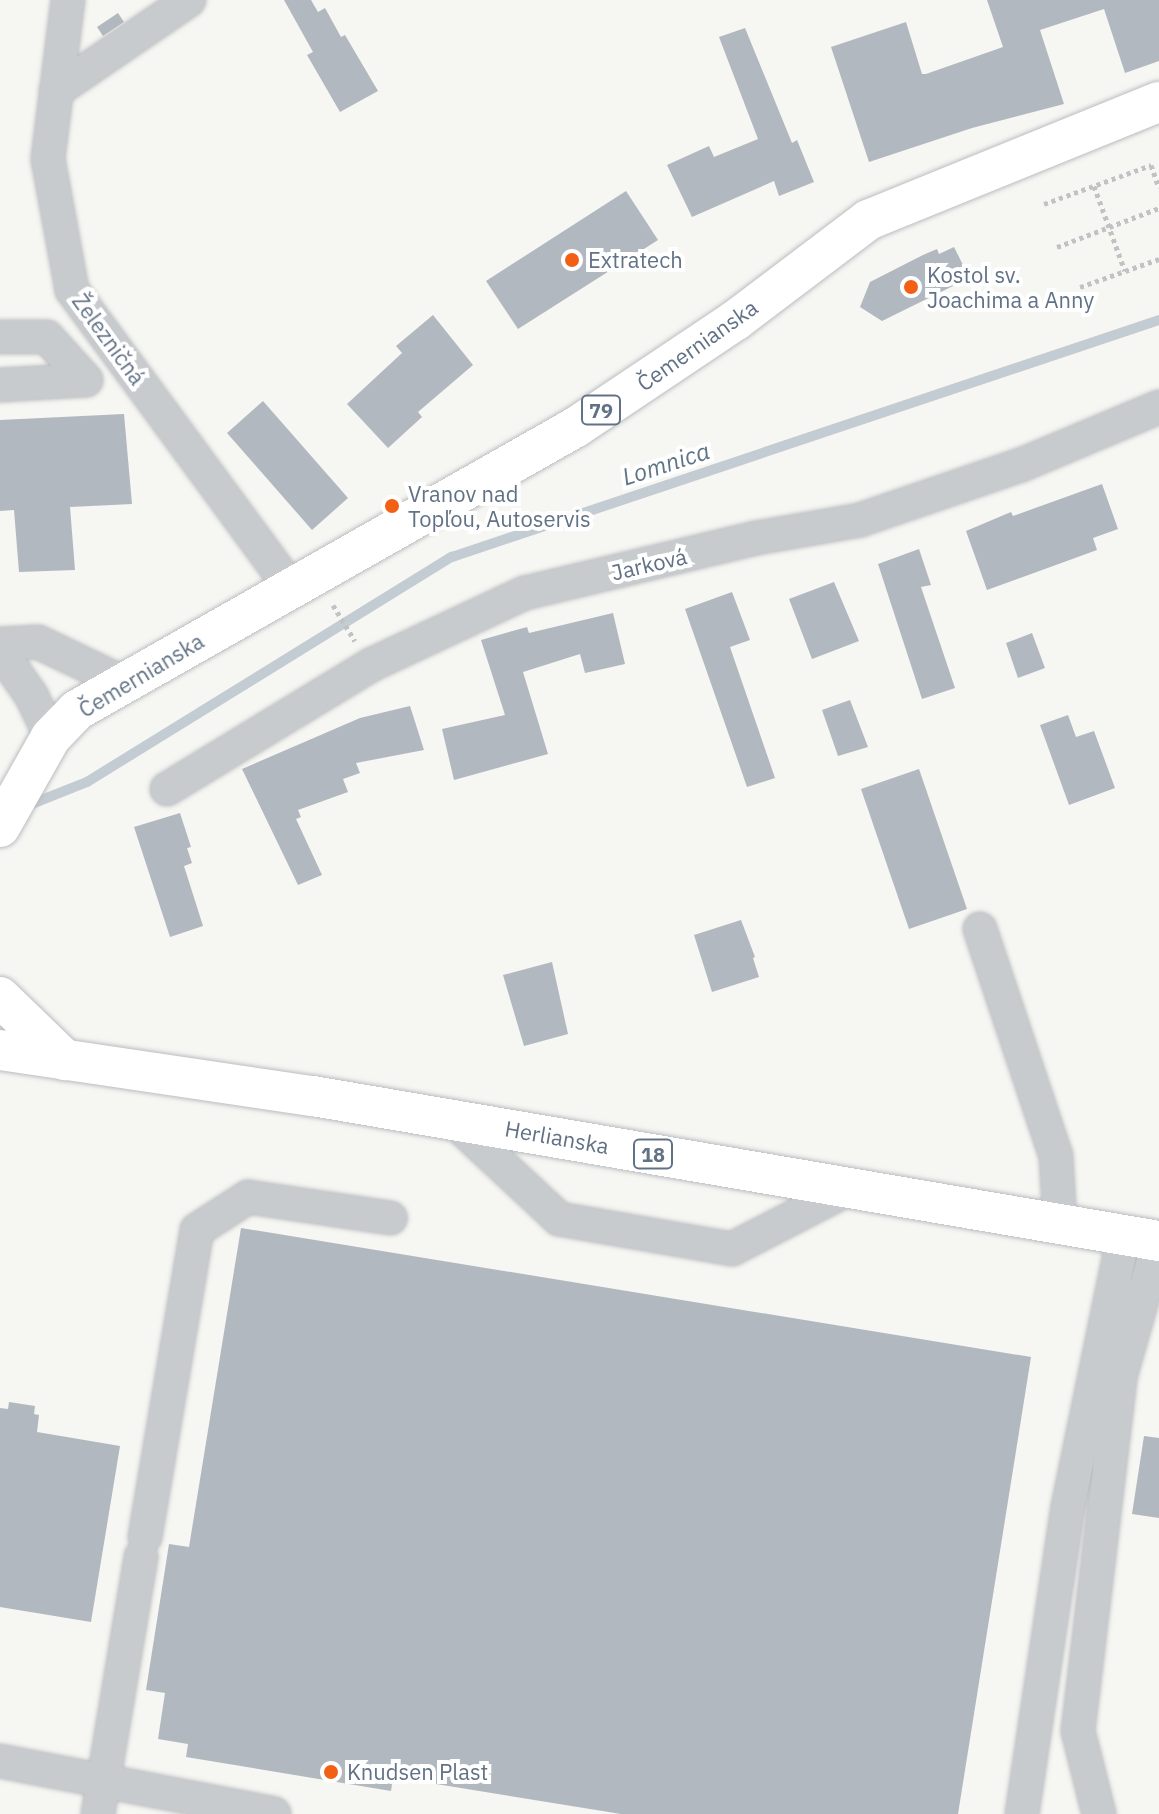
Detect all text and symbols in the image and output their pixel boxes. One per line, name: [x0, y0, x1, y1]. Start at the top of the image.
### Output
place label: Extratech: [588, 247, 683, 273]
marker: Extratech: [563, 251, 581, 269]
place label: Kostol sv. Joachima a Anny: [927, 261, 1094, 312]
marker: Kostol sv. Joachima a Anny: [902, 278, 920, 296]
street label: Železničná: [67, 288, 151, 390]
street label: Čemernianska: [632, 294, 762, 396]
road number: 79: [581, 394, 621, 426]
water label: Lomnica: [619, 436, 713, 492]
place label: Vranov nad Topľou, Autoservis: [408, 480, 591, 532]
marker: Vranov nad Topľou, Autoservis: [383, 497, 401, 515]
street label: Jarková: [609, 543, 689, 585]
street label: Čemernianska: [74, 627, 208, 723]
street label: Herlianska: [503, 1115, 611, 1159]
road number: 18: [633, 1138, 673, 1170]
place label: Knudsen Plast: [347, 1759, 488, 1785]
marker: Knudsen Plast: [322, 1763, 340, 1781]

